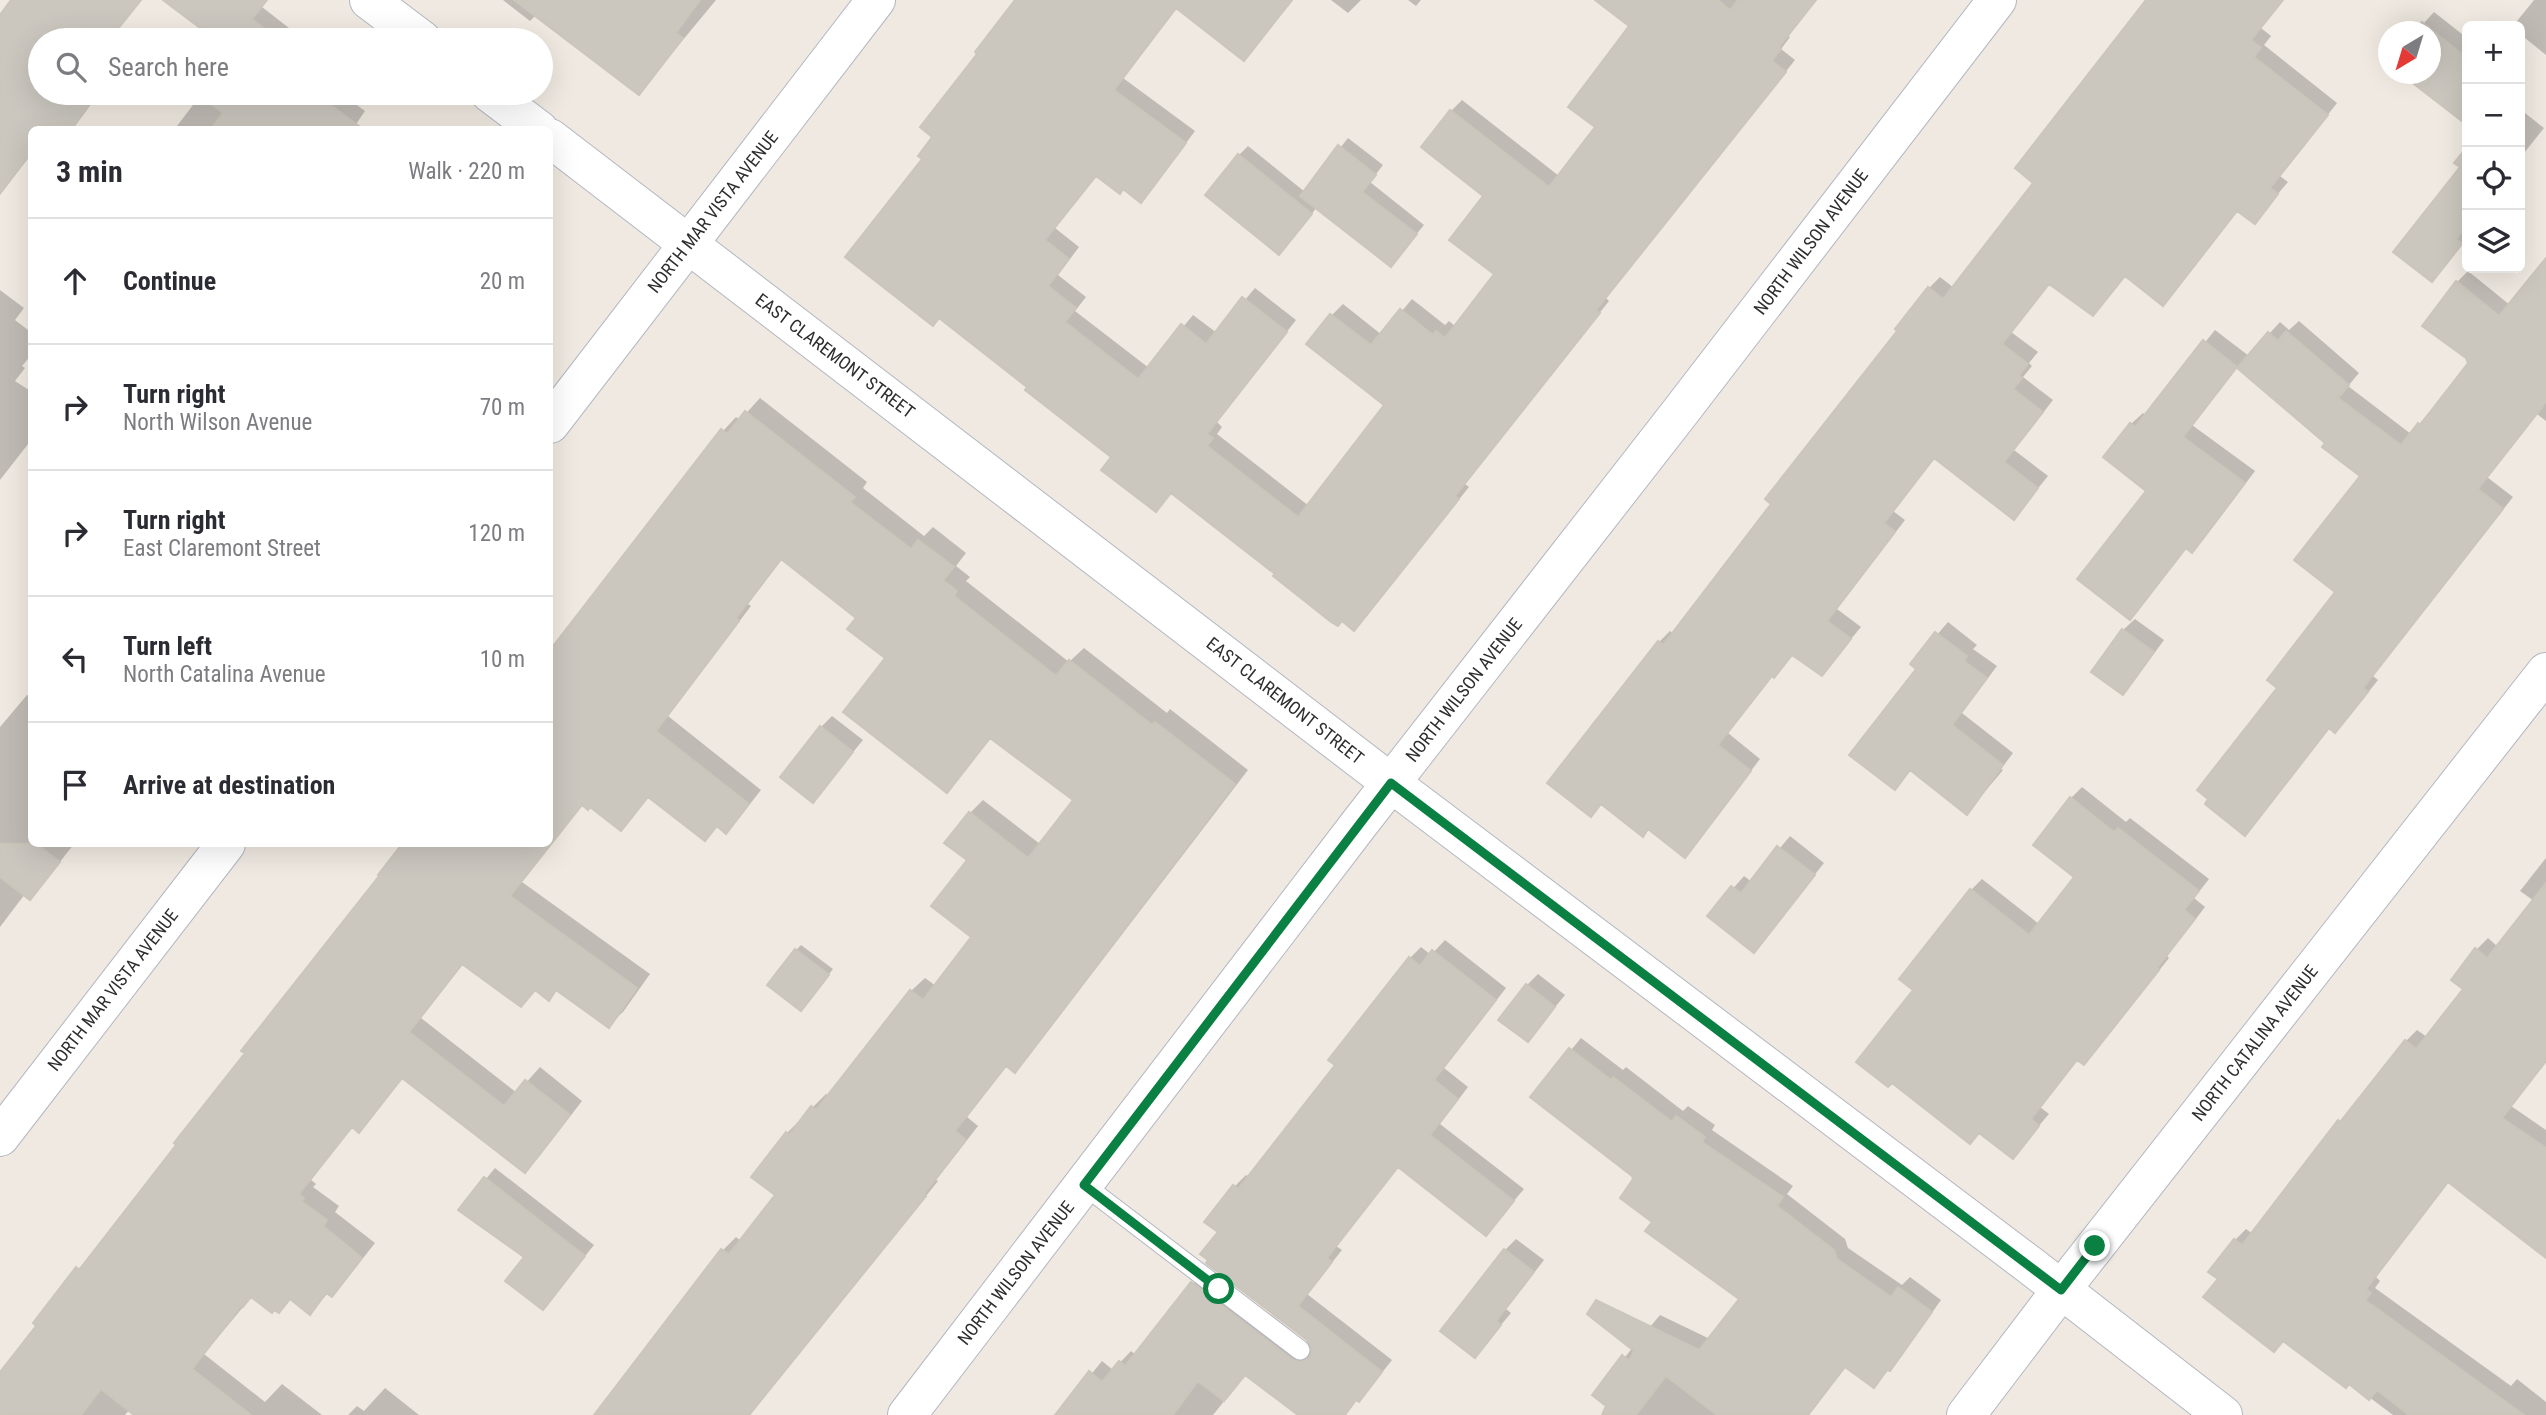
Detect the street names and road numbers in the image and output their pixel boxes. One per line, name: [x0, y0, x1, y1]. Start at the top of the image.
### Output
street label: NORTH MAR VISTA AVENUE: [643, 127, 782, 297]
street label: NORTH WILSON AVENUE: [1749, 165, 1872, 319]
street label: EAST CLAREMONT STREET: [752, 289, 919, 422]
street label: NORTH WILSON AVENUE: [1401, 614, 1526, 766]
street label: EAST CLAREMONT STREET: [1202, 633, 1368, 769]
street label: NORTH MAR VISTA AVENUE: [43, 905, 182, 1075]
street label: NORTH CATALINA AVENUE: [2187, 961, 2322, 1125]
street label: NORTH WILSON AVENUE: [953, 1197, 1078, 1349]

